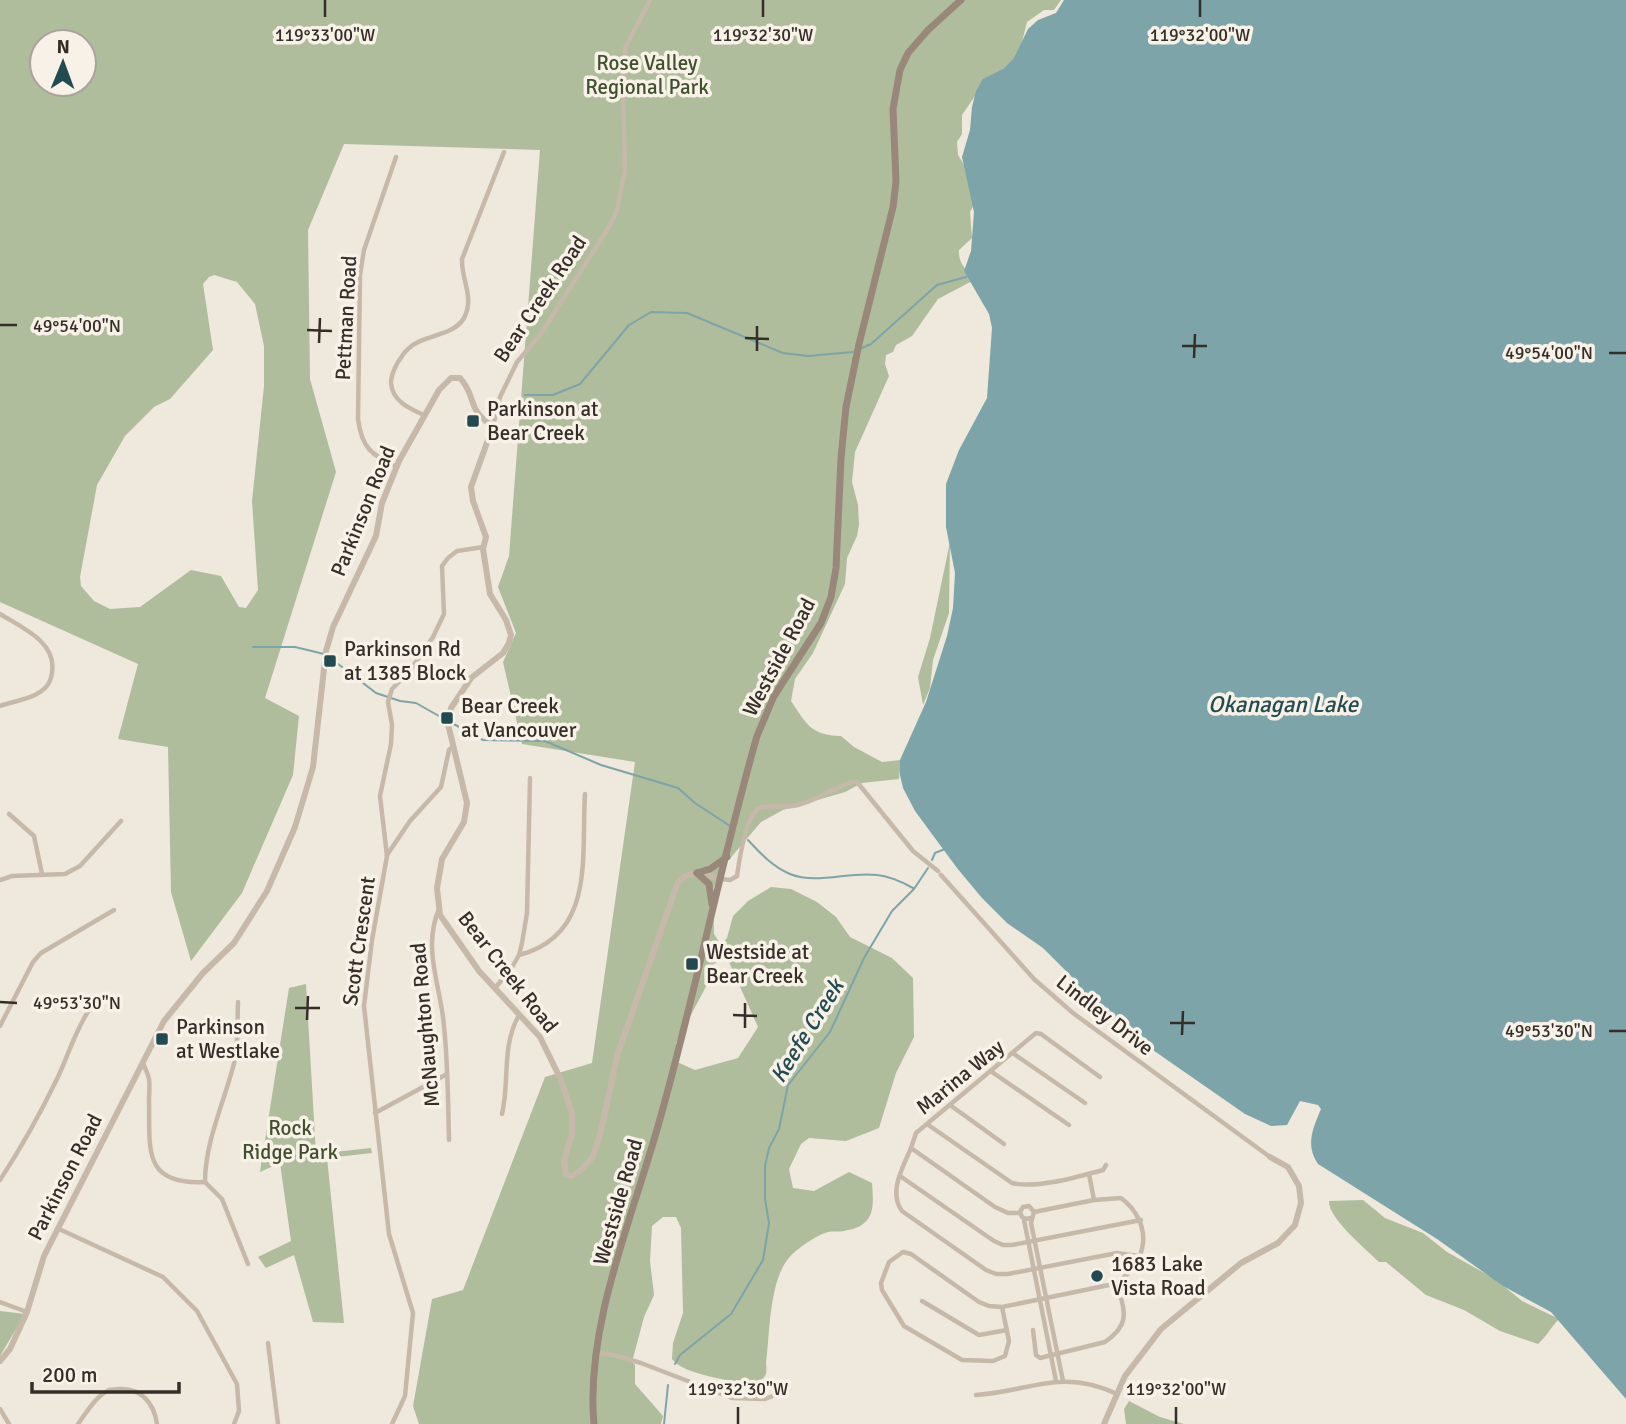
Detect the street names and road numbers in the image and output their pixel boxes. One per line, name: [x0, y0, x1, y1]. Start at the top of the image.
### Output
street label: Bear Creek Road: [488, 231, 592, 367]
street label: Pettman Road: [330, 255, 362, 381]
street label: Parkinson Road: [325, 442, 401, 580]
street label: Westside Road: [737, 593, 821, 721]
street label: Scott Crescent: [337, 875, 381, 1007]
street label: Bear Creek Road: [452, 906, 564, 1038]
street label: McNaughton Road: [405, 942, 445, 1108]
street label: Lindley Drive: [1051, 969, 1159, 1061]
street label: Marina Way: [911, 1034, 1009, 1120]
street label: Parkinson Road: [22, 1109, 108, 1245]
street label: Westside Road: [588, 1136, 648, 1268]

